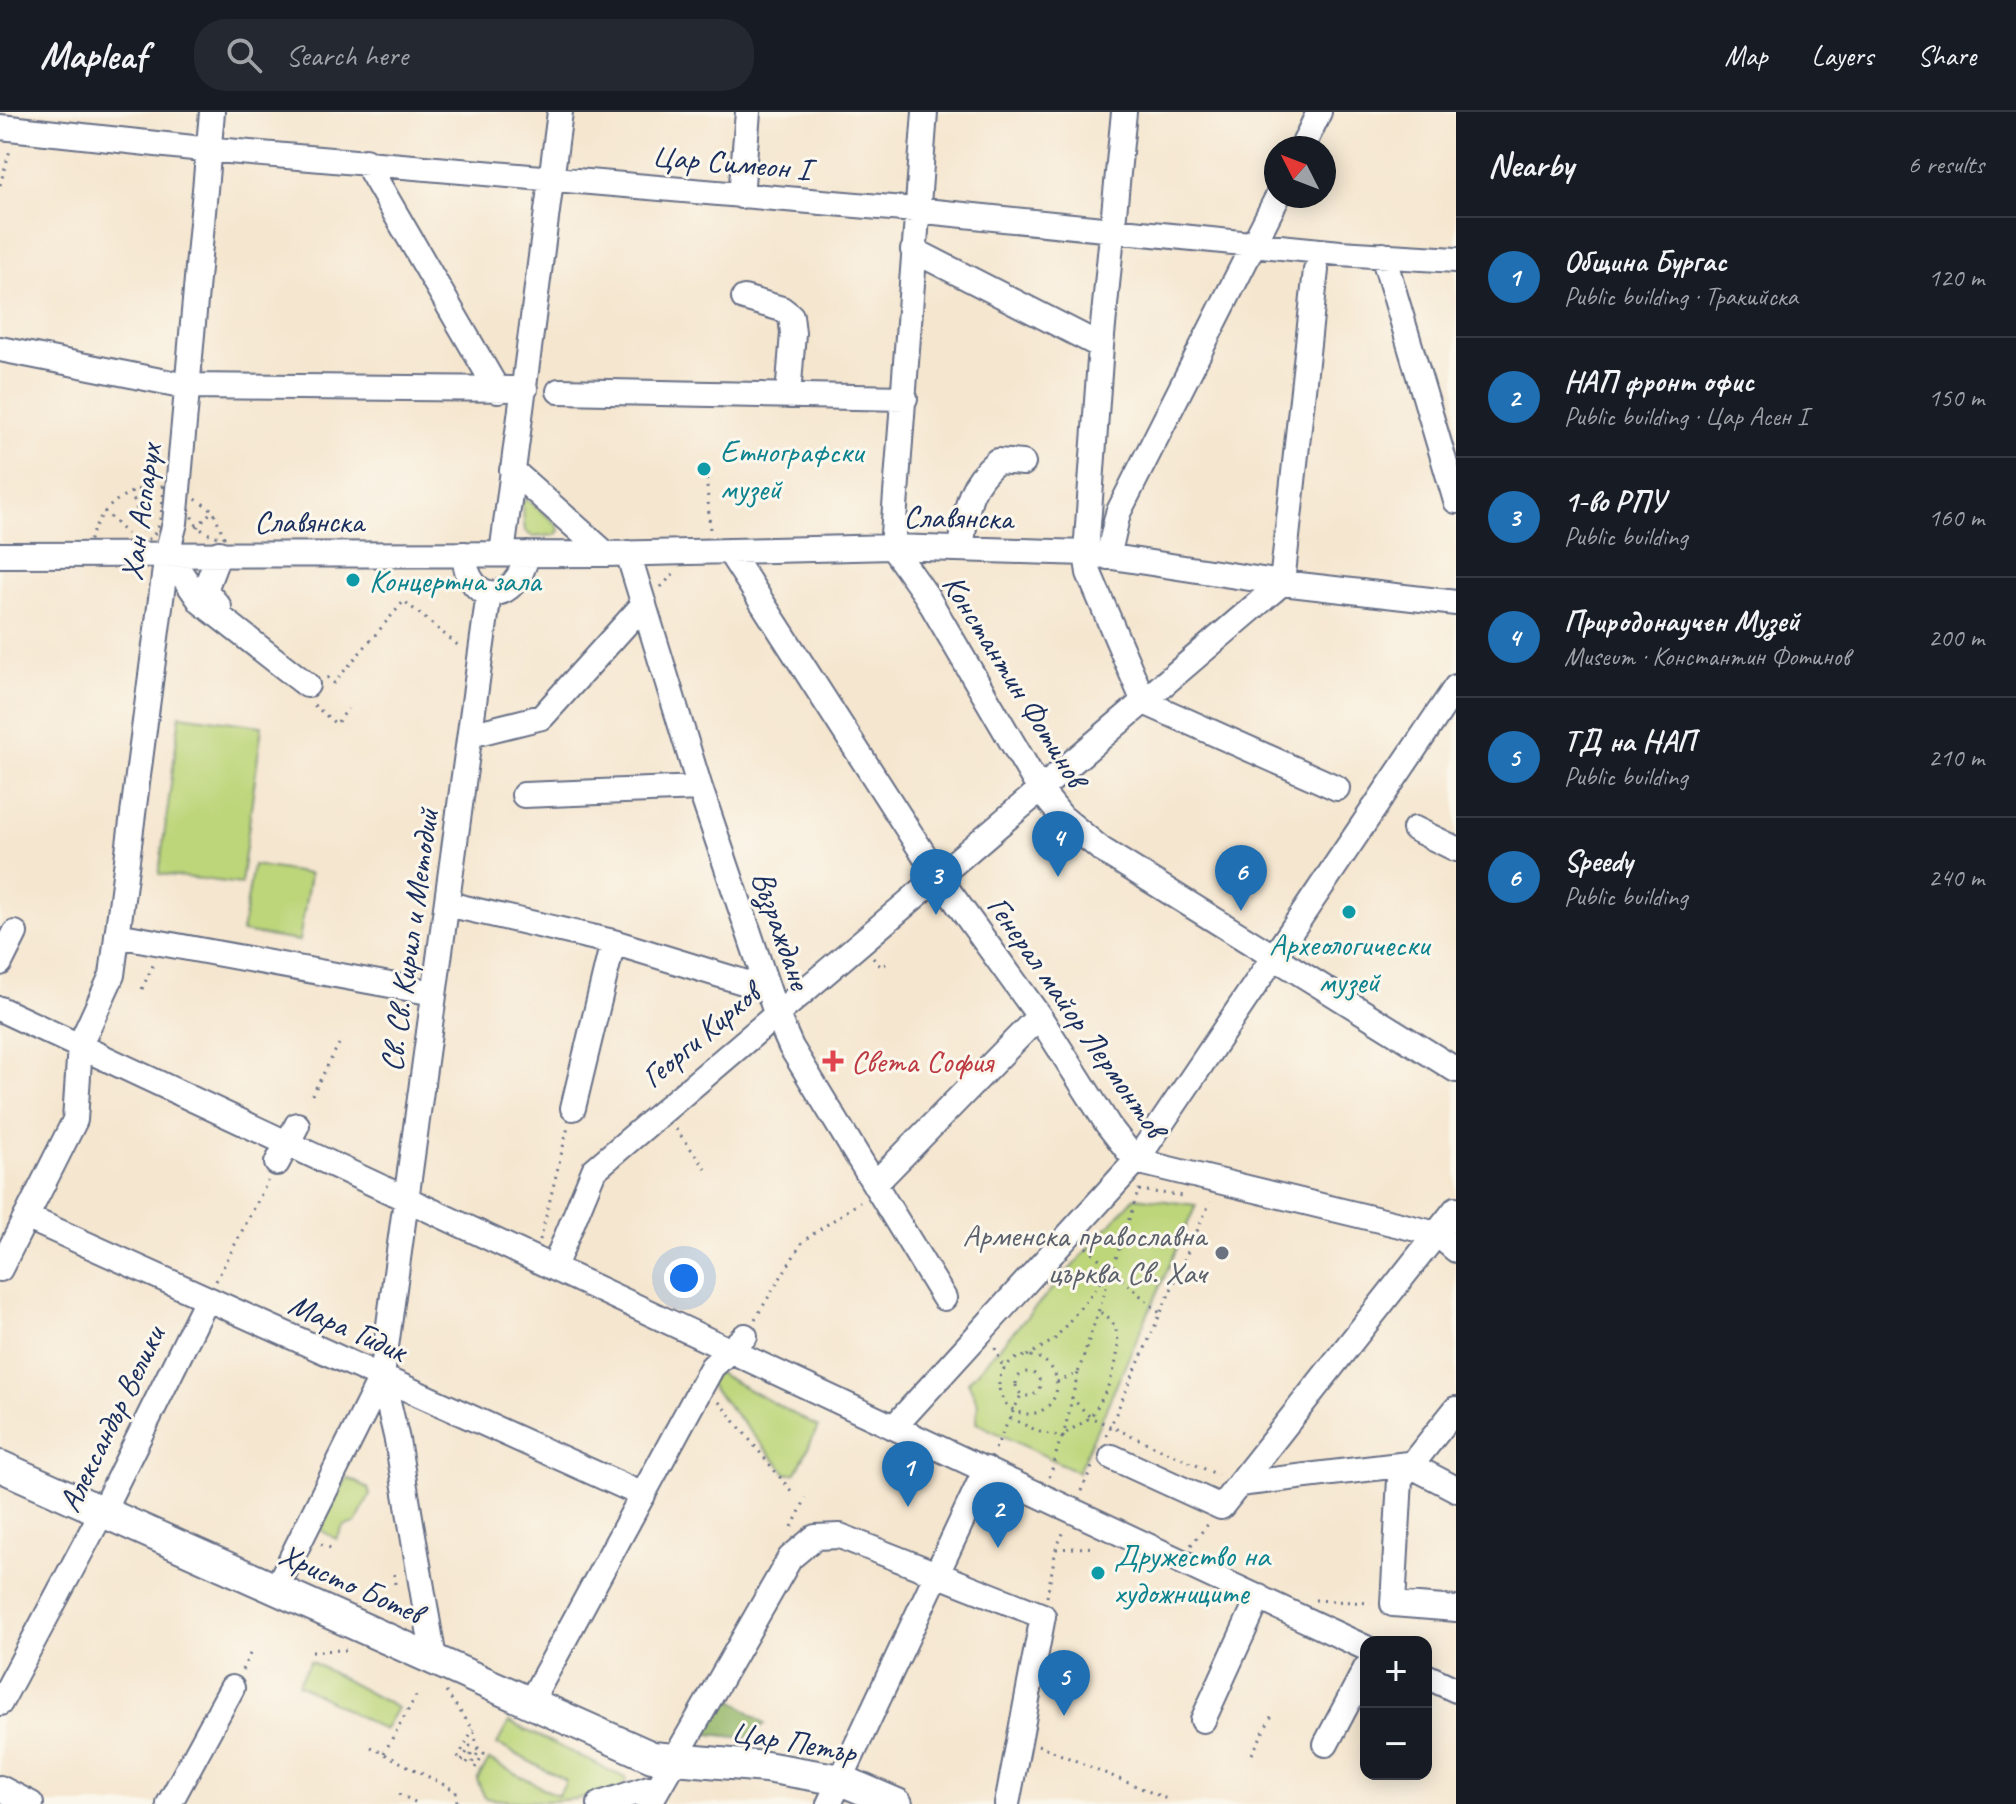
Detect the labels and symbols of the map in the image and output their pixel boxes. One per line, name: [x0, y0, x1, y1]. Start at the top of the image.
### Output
street label: Цар Симеон I: [650, 135, 819, 190]
north arrow: [1264, 136, 1336, 208]
place label: Етнографски музей: [720, 431, 866, 509]
street label: Хан Аспарух: [111, 438, 171, 583]
marker: Етнографски музей: [695, 460, 713, 478]
street label: Славянска: [903, 496, 1016, 539]
street label: Славянска: [254, 501, 367, 542]
place label: Концертна зала: [369, 560, 543, 601]
street label: Константин Фотинов: [933, 567, 1100, 799]
marker: Концертна зала: [344, 571, 362, 589]
street label: Св. Св. Кирил и Методий: [371, 804, 448, 1074]
pin: 4: [1032, 811, 1084, 877]
pin: 6: [1215, 845, 1267, 911]
pin: 3: [910, 849, 962, 915]
street label: Възраждане: [742, 866, 822, 997]
street label: Генерал майор Лермонтов: [978, 888, 1179, 1150]
marker: Археологически музей: [1340, 903, 1358, 921]
place label: Археологически музей: [1269, 924, 1432, 1002]
street label: Георги Кирков: [633, 970, 772, 1097]
place label: Света София: [851, 1041, 995, 1082]
marker: Света София: [822, 1050, 844, 1072]
place label: Арменска православна църква Св. Хач: [963, 1215, 1209, 1293]
marker: Арменска православна църква Св. Хач: [1213, 1244, 1231, 1262]
your location: [664, 1258, 704, 1298]
street label: Мара Гидик: [282, 1283, 415, 1373]
street label: Александър Велики: [49, 1317, 175, 1519]
pin: 1: [882, 1441, 934, 1507]
pin: 2: [972, 1482, 1024, 1548]
street label: Христо Ботев: [273, 1534, 434, 1636]
place label: Дружество на художниците: [1114, 1535, 1272, 1613]
marker: Дружество на художниците: [1089, 1564, 1107, 1582]
pin: 5: [1038, 1650, 1090, 1716]
street label: Цар Петър: [728, 1710, 861, 1773]

